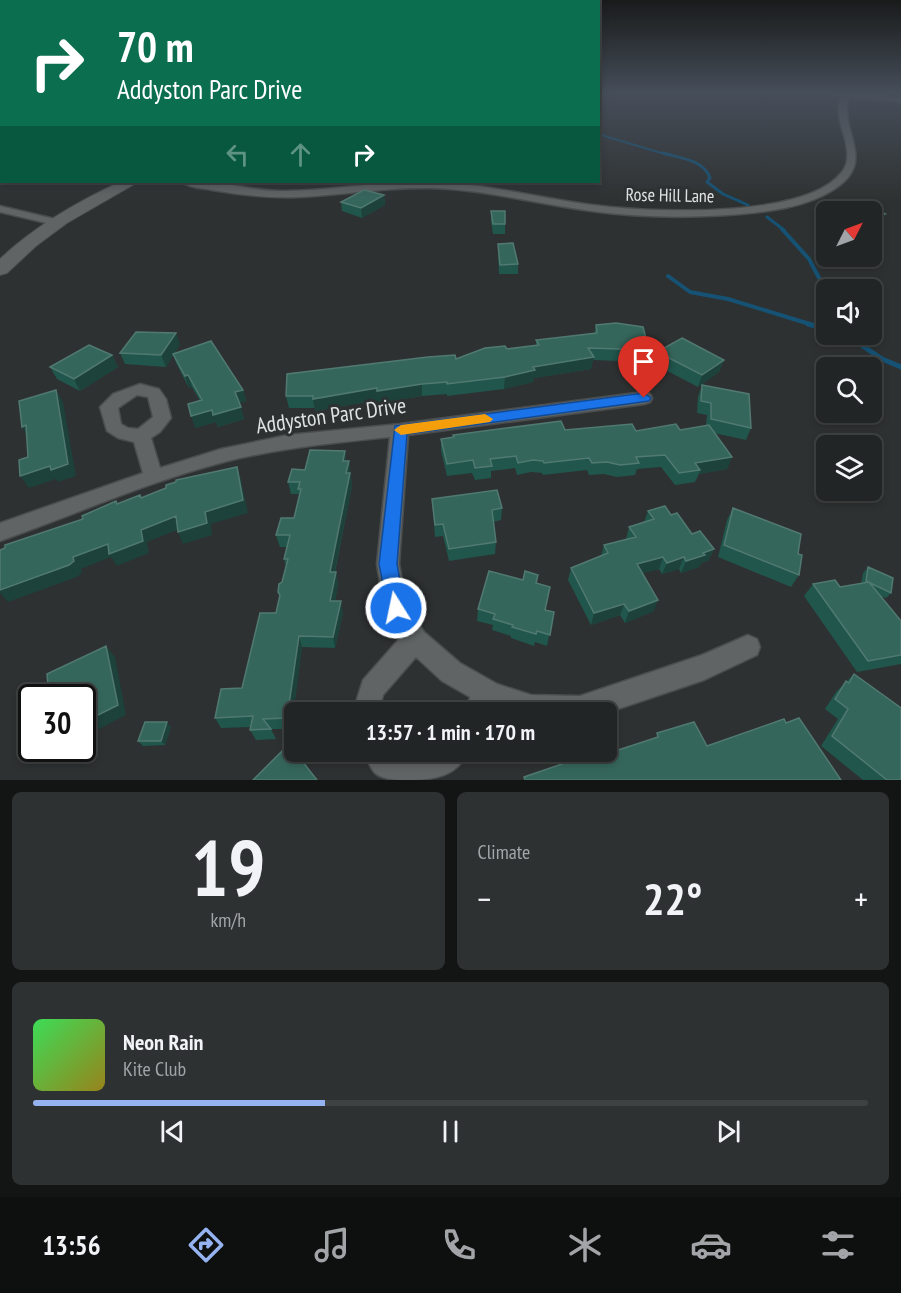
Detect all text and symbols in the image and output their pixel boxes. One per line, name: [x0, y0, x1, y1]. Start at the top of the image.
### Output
text: 70 m: [117, 19, 194, 74]
icon: right: [18, 24, 96, 102]
text: Addyston Parc Drive: [117, 72, 302, 106]
icon: left: [221, 138, 254, 171]
icon: ahead: [284, 138, 317, 171]
icon: right: [347, 138, 380, 171]
street label: Rose Hill Lane: [626, 183, 714, 207]
north arrow: [816, 201, 882, 267]
map controls: [816, 201, 882, 501]
button: sound: [816, 279, 882, 345]
pin: [618, 336, 669, 398]
icon: arrive: [627, 345, 660, 378]
button: search: [816, 357, 882, 423]
street label: Addyston Parc Drive: [254, 391, 408, 439]
button: layers: [816, 435, 882, 501]
position arrow: [364, 576, 428, 640]
speed limit sign: 30: [18, 684, 96, 762]
text: 13:57 · 1 min · 170 m: [366, 718, 535, 746]
text: 19: [191, 817, 266, 918]
text: Climate: [478, 839, 530, 865]
text: 22°: [643, 869, 702, 927]
text: −: [478, 877, 491, 920]
text: +: [854, 877, 868, 920]
text: km/h: [211, 907, 246, 933]
text: Neon Rain: [123, 1028, 203, 1056]
text: Kite Club: [123, 1056, 186, 1082]
icon: previous: [156, 1115, 189, 1148]
icon: pause: [434, 1115, 467, 1148]
icon: next: [712, 1115, 745, 1148]
icon: directions: [185, 1224, 227, 1266]
icon: music: [311, 1224, 353, 1266]
icon: phone: [438, 1224, 480, 1266]
icon: climate: [564, 1224, 606, 1266]
icon: car: [690, 1224, 732, 1266]
icon: filters: [817, 1224, 859, 1266]
text: 13:56: [42, 1228, 101, 1262]

